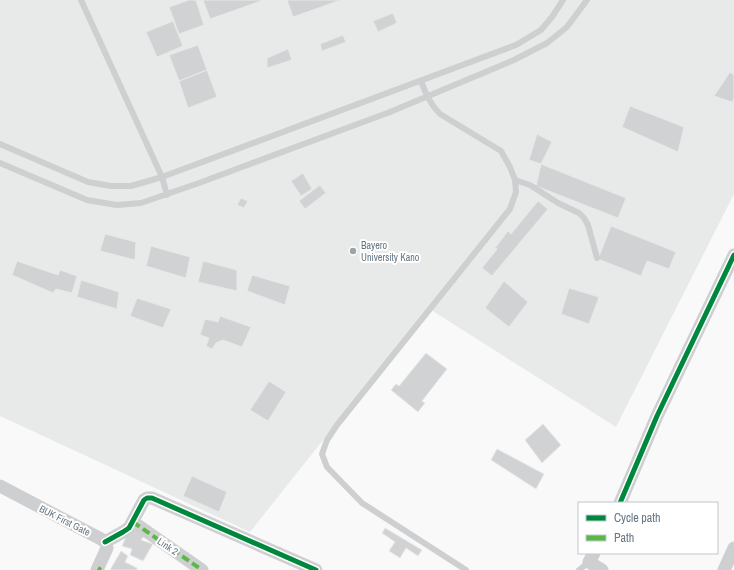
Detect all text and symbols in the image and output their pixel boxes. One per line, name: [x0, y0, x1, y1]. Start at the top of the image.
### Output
place label: Bayero University Kano: [361, 239, 420, 264]
marker: Bayero University Kano: [348, 246, 358, 256]
street label: BUK First Gate: [37, 502, 93, 539]
legend: [578, 502, 718, 554]
text: Cycle path: [614, 510, 661, 526]
text: Path: [614, 530, 634, 546]
street label: Link 2: [155, 535, 181, 558]

